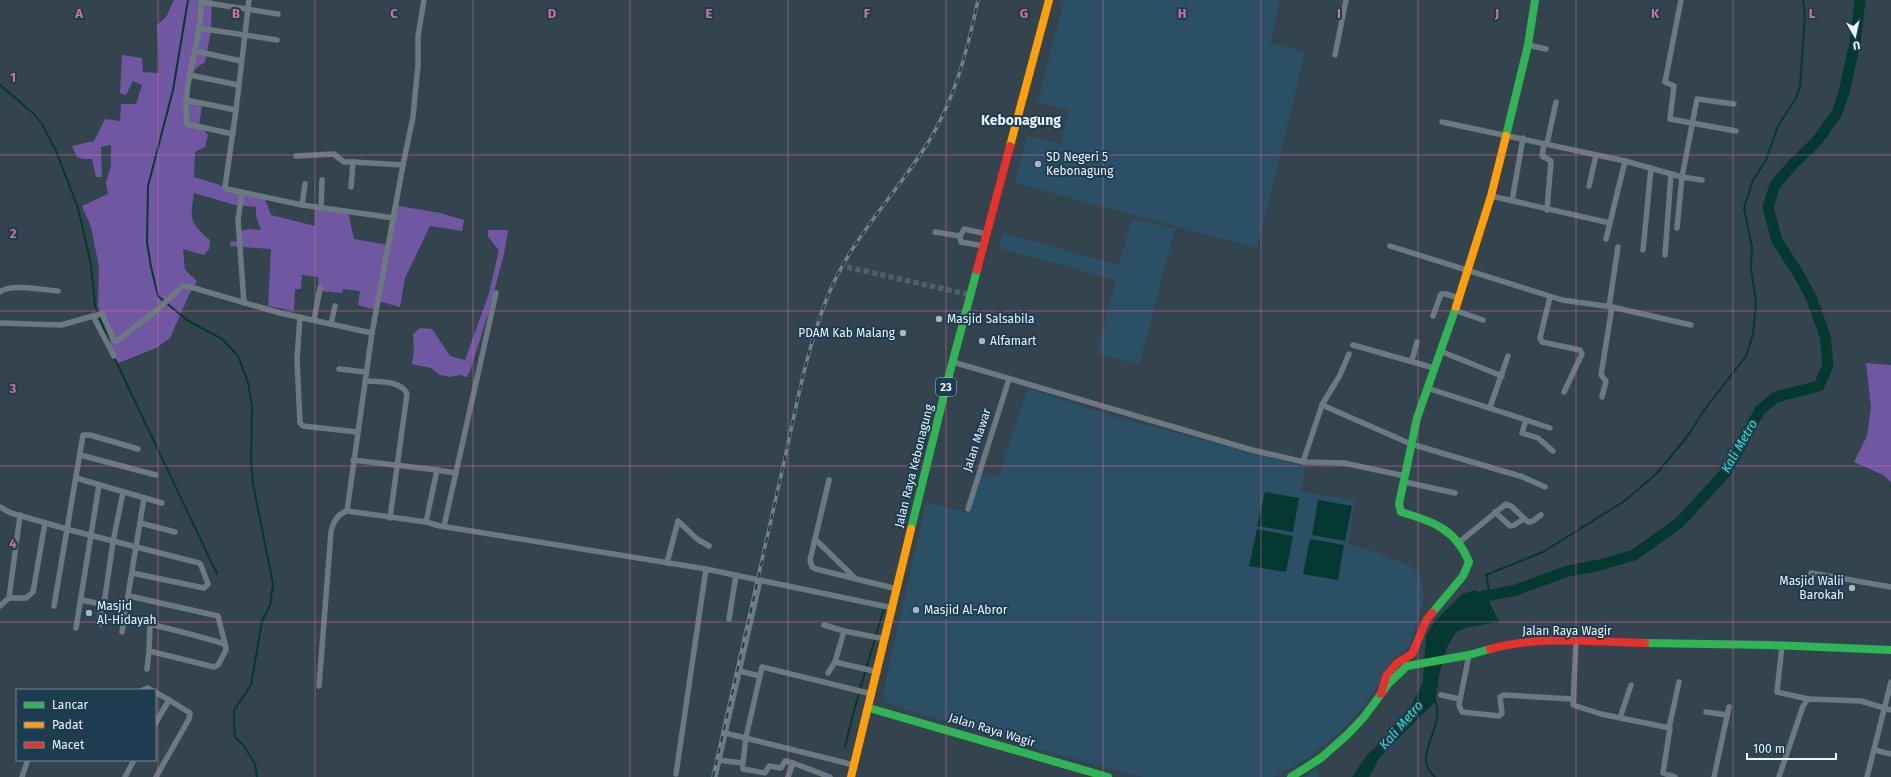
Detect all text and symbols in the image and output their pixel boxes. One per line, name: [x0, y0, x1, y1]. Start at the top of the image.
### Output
text: A: [74, 6, 83, 21]
text: B: [232, 6, 240, 21]
text: C: [390, 6, 398, 21]
text: D: [548, 6, 557, 21]
text: E: [706, 6, 713, 21]
text: F: [864, 6, 871, 21]
text: G: [1020, 6, 1028, 21]
text: H: [1178, 6, 1186, 21]
text: I: [1337, 6, 1341, 21]
text: J: [1494, 6, 1499, 21]
text: K: [1651, 6, 1660, 21]
text: L: [1809, 6, 1816, 21]
north arrow: [1835, 16, 1875, 56]
text: U: [1852, 38, 1861, 52]
text: 1: [10, 70, 16, 85]
district label: Kebonagung: [981, 112, 1061, 129]
place label: SD Negeri 5 Kebonagung: [1046, 150, 1114, 178]
marker: SD Negeri 5 Kebonagung: [1033, 159, 1043, 169]
text: 2: [10, 226, 17, 241]
place label: Masjid Salsabila: [947, 312, 1034, 326]
marker: Masjid Salsabila: [934, 314, 944, 324]
place label: PDAM Kab Malang: [798, 326, 896, 340]
marker: PDAM Kab Malang: [898, 328, 908, 338]
place label: Alfamart: [990, 334, 1037, 348]
marker: Alfamart: [977, 336, 987, 346]
road number: 23: [936, 378, 956, 396]
text: 3: [9, 381, 17, 396]
street label: Jalan Raya Kebonagung: [892, 402, 936, 529]
street label: Jalan Mawar: [960, 406, 994, 473]
water label: Kali Metro: [1718, 417, 1760, 475]
text: 4: [9, 536, 17, 551]
place label: Masjid Walii Barokah: [1779, 574, 1844, 602]
marker: Masjid Walii Barokah: [1847, 583, 1857, 593]
place label: Masjid Al-Hidayah: [97, 599, 156, 627]
place label: Masjid Al-Abror: [924, 603, 1008, 617]
marker: Masjid Al-Abror: [911, 605, 921, 615]
marker: Masjid Al-Hidayah: [84, 608, 94, 618]
street label: Jalan Raya Wagir: [1522, 624, 1612, 638]
legend: [16, 689, 156, 761]
text: Lancar: [52, 698, 89, 712]
water label: Kali Metro: [1376, 698, 1426, 752]
street label: Jalan Raya Wagir: [947, 710, 1037, 750]
text: Padat: [52, 718, 84, 732]
scale bar: [1747, 735, 1836, 761]
text: Macet: [52, 738, 85, 752]
text: 100 m: [1753, 742, 1785, 756]

